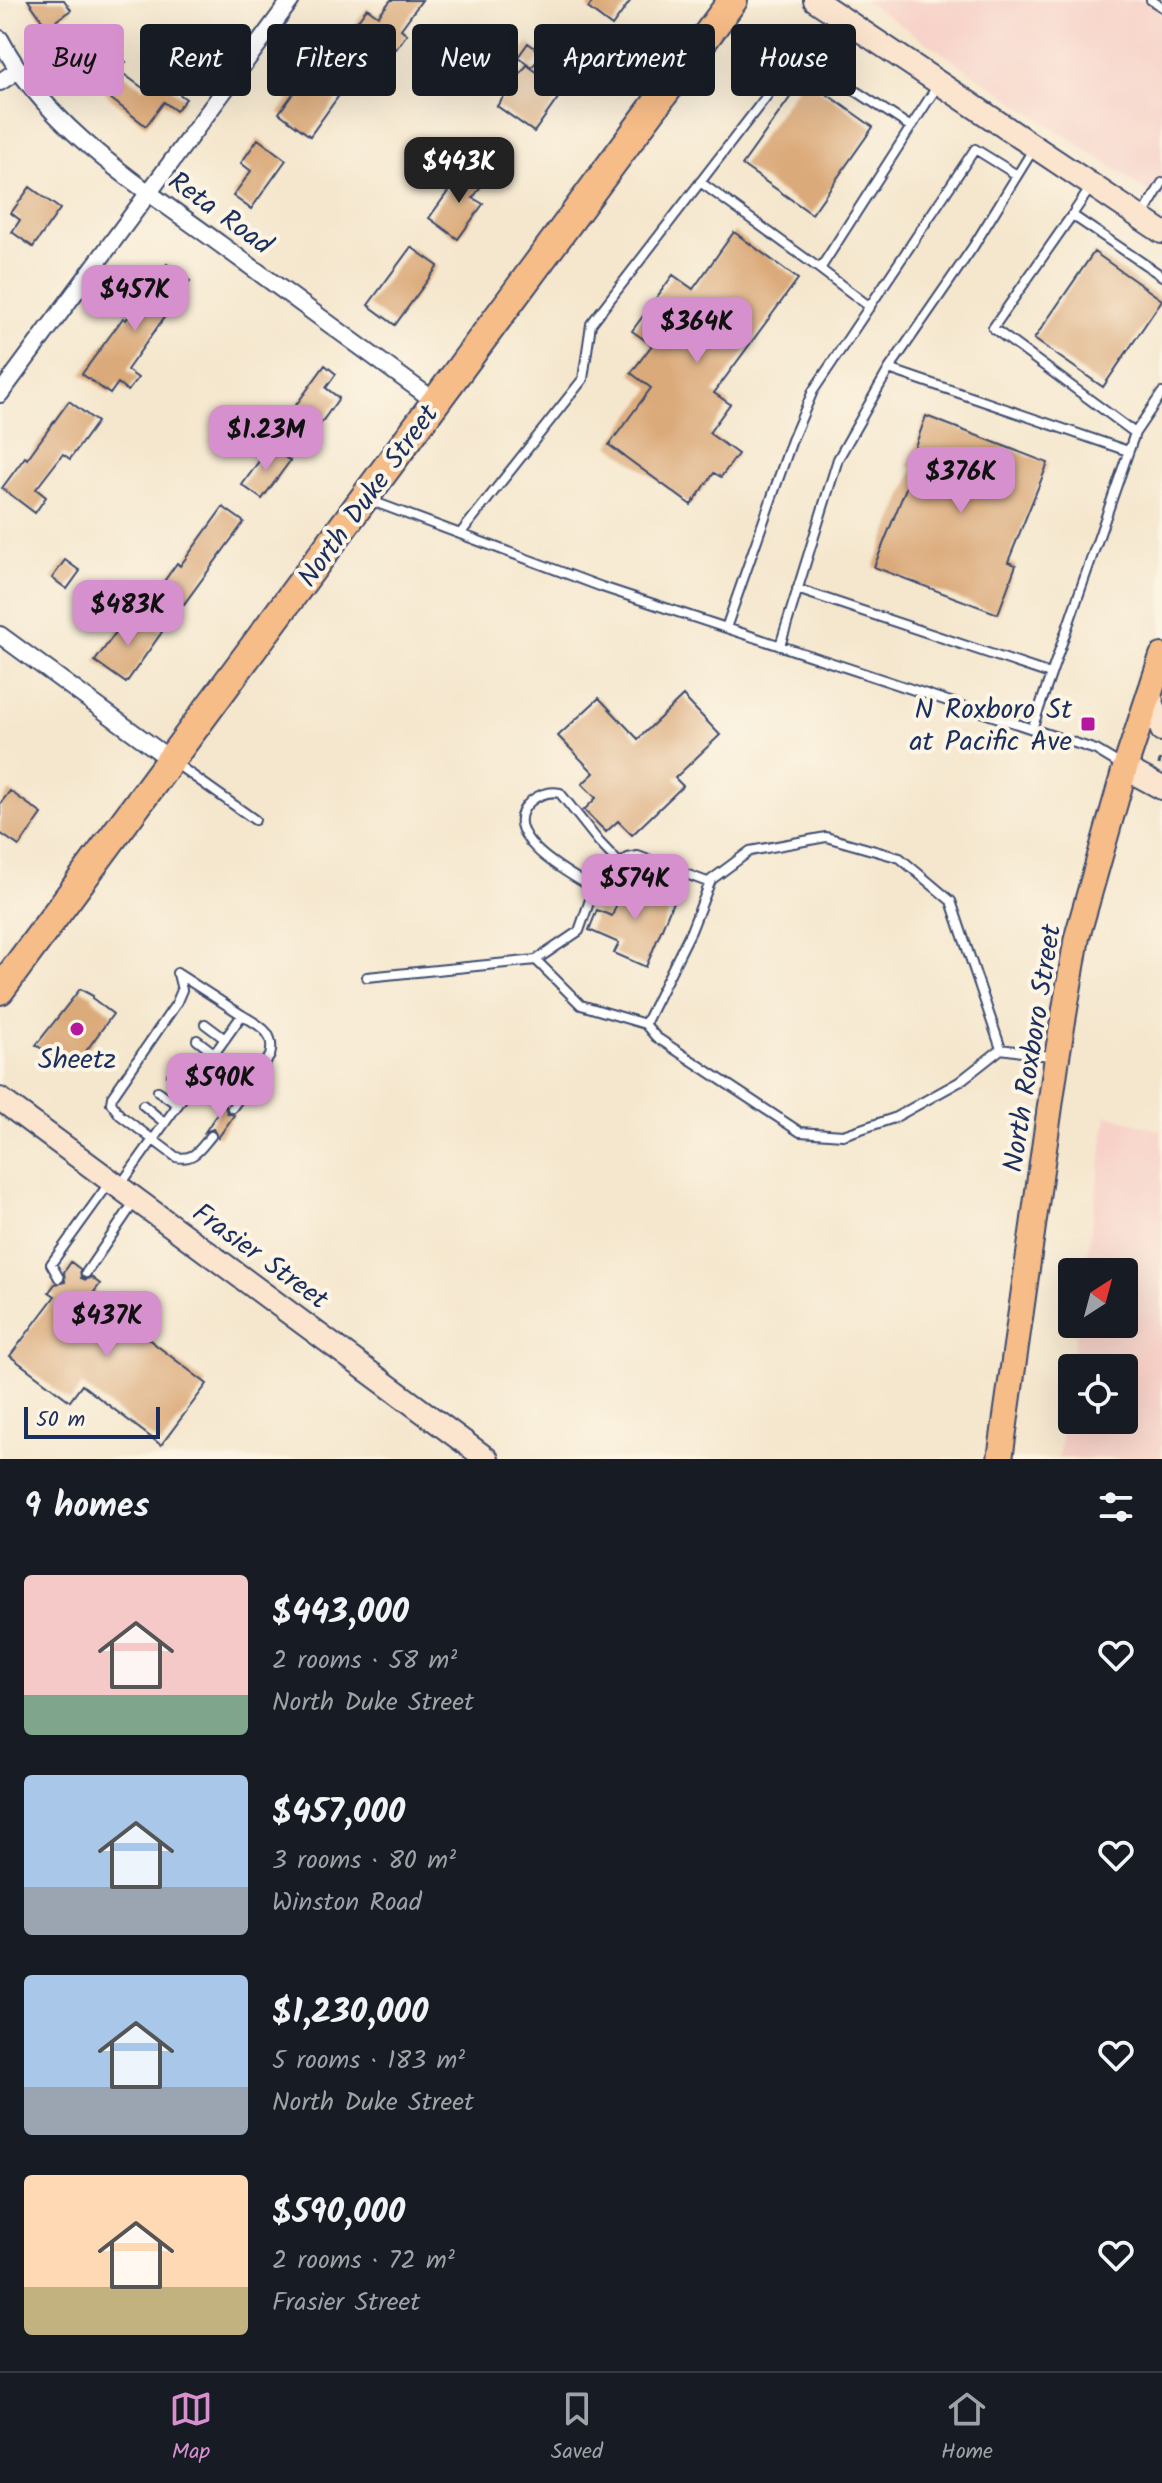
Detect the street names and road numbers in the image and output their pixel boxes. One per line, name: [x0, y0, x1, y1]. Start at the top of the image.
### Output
street label: Reta Road: [158, 160, 282, 268]
street label: North Duke Street: [287, 394, 452, 598]
street label: North Roxboro Street: [992, 920, 1075, 1176]
street label: Frasier Street: [182, 1192, 338, 1323]

